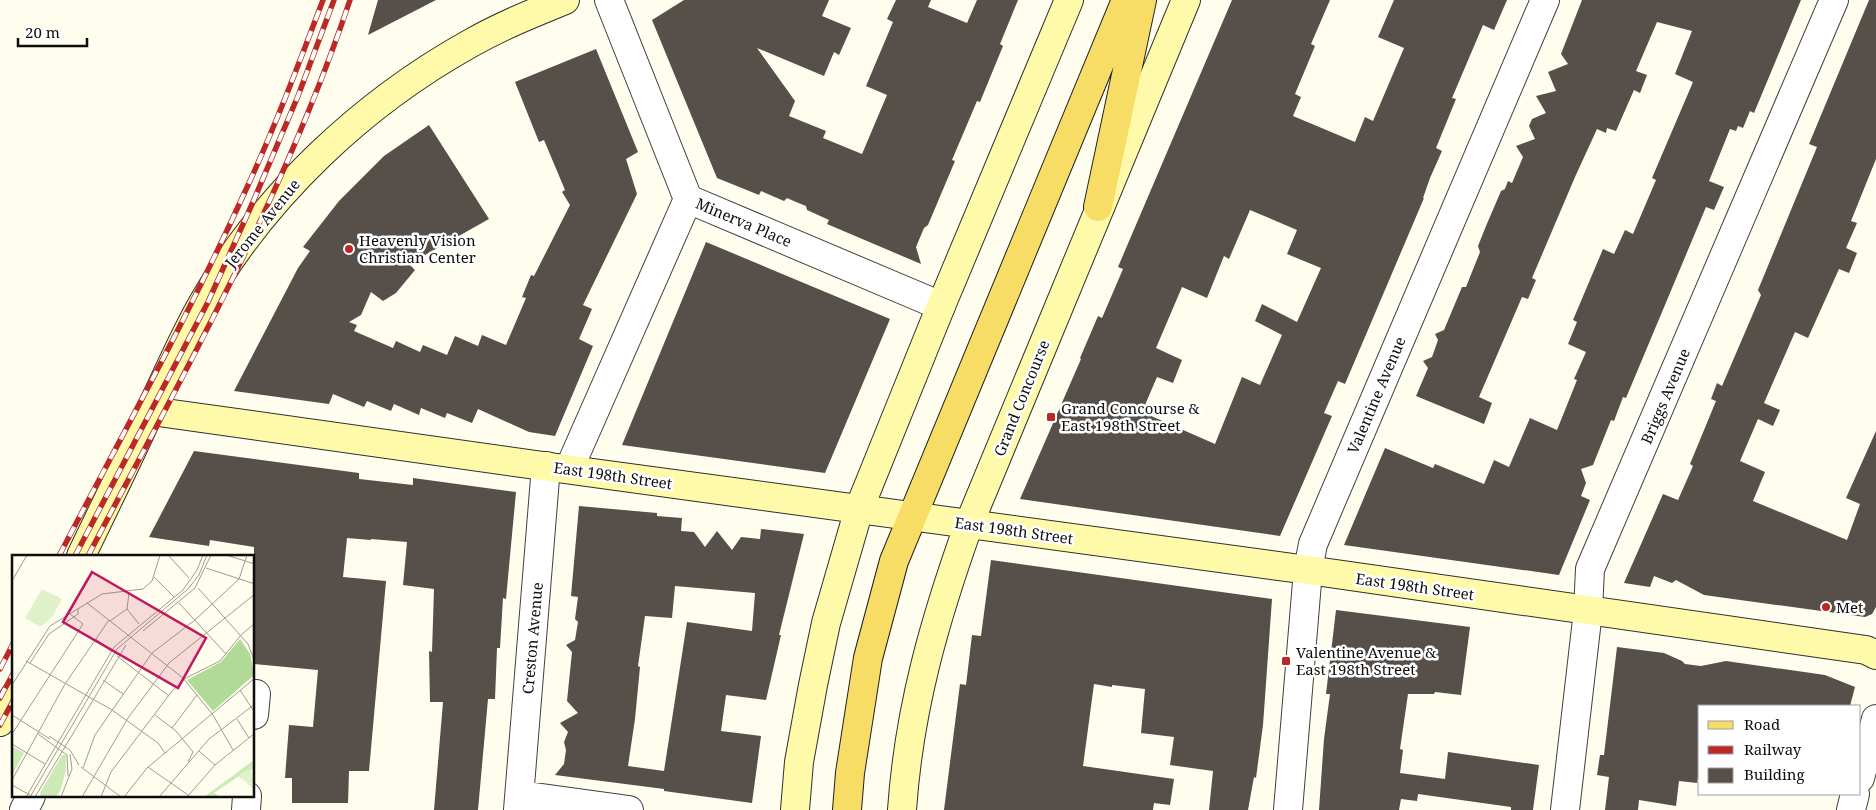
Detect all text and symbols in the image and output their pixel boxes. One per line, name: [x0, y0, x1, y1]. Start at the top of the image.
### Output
scale bar: [18, 15, 86, 47]
text: 20 m: [25, 22, 60, 42]
street label: Jerome Avenue: [219, 174, 304, 272]
street label: Minerva Place: [693, 193, 795, 251]
place label: Heavenly Vision Christian Center: [359, 230, 476, 267]
marker: Heavenly Vision Christian Center: [343, 243, 355, 255]
street label: Valentine Avenue: [1342, 333, 1410, 457]
street label: Grand Concourse: [989, 337, 1053, 459]
street label: Briggs Avenue: [1636, 345, 1694, 447]
place label: Grand Concourse & East 198th Street: [1061, 398, 1200, 435]
marker: Grand Concourse & East 198th Street: [1045, 411, 1057, 423]
street label: East 198th Street: [552, 457, 674, 493]
street label: East 198th Street: [953, 512, 1075, 548]
inset map: [12, 555, 255, 798]
street label: East 198th Street: [1354, 568, 1476, 604]
street label: Creston Avenue: [517, 581, 547, 695]
place label: Met: [1836, 597, 1863, 617]
marker: Met: [1820, 601, 1832, 613]
place label: Valentine Avenue & East 198th Street: [1296, 642, 1436, 679]
marker: Valentine Avenue & East 198th Street: [1280, 655, 1292, 667]
legend: [1698, 705, 1861, 795]
text: Road: [1744, 714, 1780, 734]
text: Railway: [1744, 739, 1802, 759]
text: Building: [1744, 764, 1805, 784]

